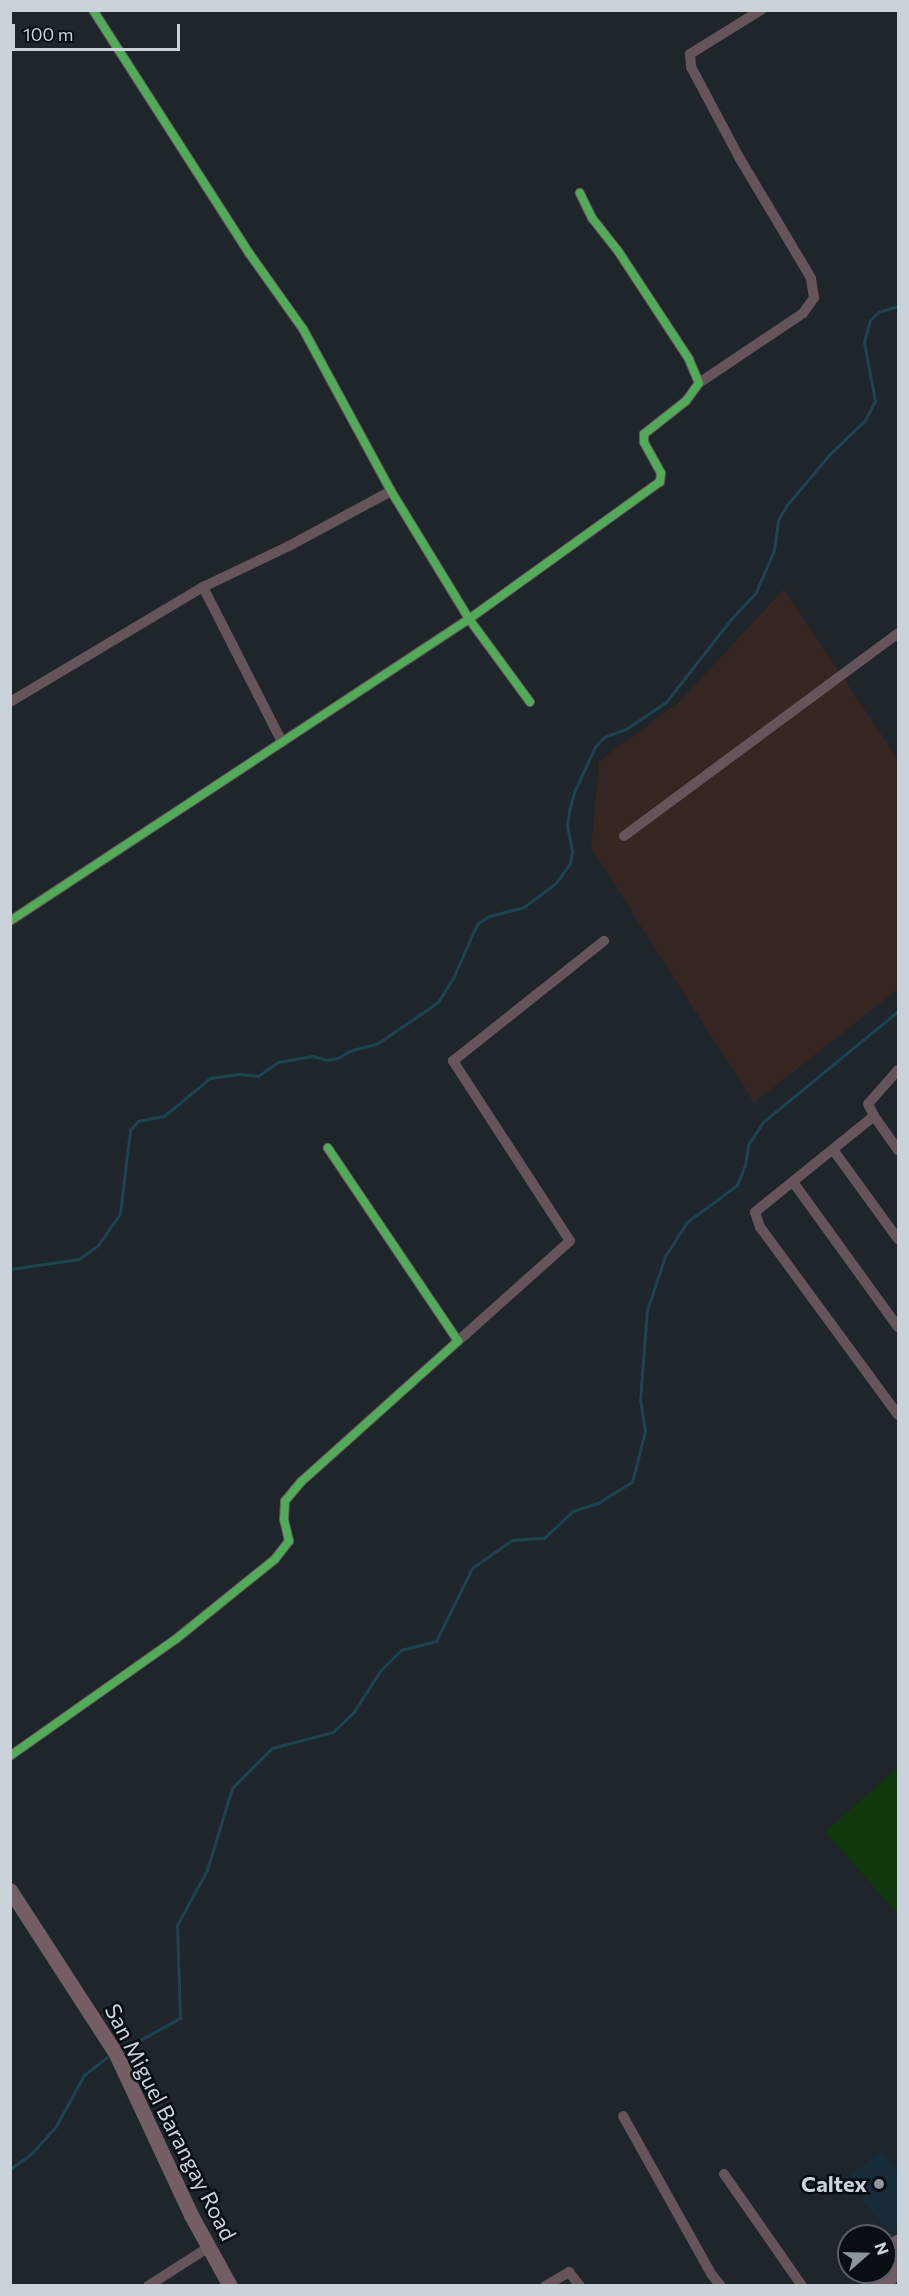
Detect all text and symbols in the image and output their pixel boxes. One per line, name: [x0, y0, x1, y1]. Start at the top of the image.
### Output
scale bar: [15, 12, 183, 50]
text: 100 m: [23, 23, 73, 45]
street label: San Miguel Barangay Road: [100, 1999, 242, 2245]
place label: Caltex: [801, 2171, 867, 2197]
marker: Caltex: [872, 2177, 886, 2191]
north arrow: [837, 2224, 897, 2284]
text: N: [872, 2239, 893, 2257]

